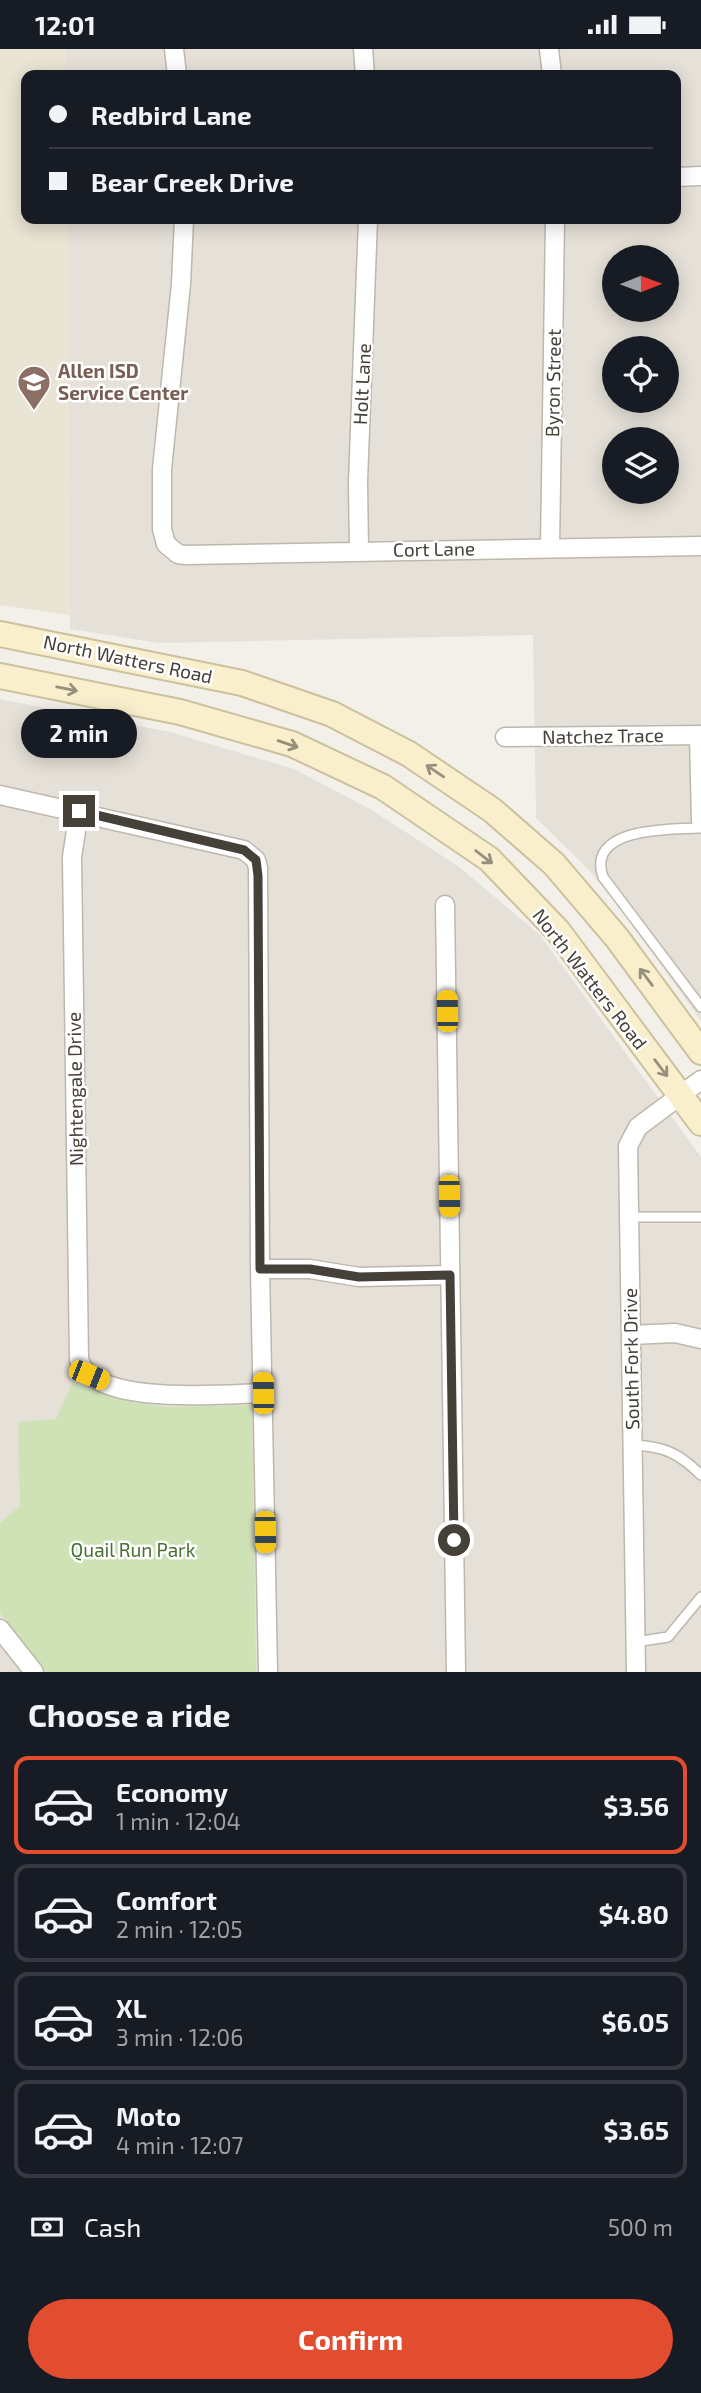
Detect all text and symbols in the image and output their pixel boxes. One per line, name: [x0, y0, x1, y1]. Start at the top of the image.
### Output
text: 12:01: [35, 9, 96, 40]
text: Redbird Lane: [91, 99, 252, 130]
text: Bear Creek Drive: [91, 166, 294, 197]
north arrow: [602, 245, 679, 322]
map controls: [602, 245, 679, 504]
street label: Byron Street: [540, 329, 565, 437]
button: locate: [602, 336, 679, 413]
street label: Holt Lane: [348, 342, 375, 425]
place label: Allen ISD Service Center: [58, 359, 188, 404]
school or university icon: Allen ISD Service Center: [15, 363, 53, 412]
button: layers: [602, 427, 679, 504]
street label: Cort Lane: [393, 536, 475, 561]
street label: North Watters Road: [41, 629, 215, 688]
one-way arrow: [55, 682, 78, 696]
callout: 2 min: [21, 709, 137, 759]
text: 2 min: [50, 719, 108, 747]
street label: Natchez Trace: [542, 723, 664, 748]
one-way arrow: [276, 739, 298, 751]
one-way arrow: [426, 764, 445, 779]
route end: [63, 795, 95, 827]
one-way arrow: [474, 849, 492, 864]
street label: North Watters Road: [528, 904, 652, 1054]
one-way arrow: [639, 968, 653, 987]
car: [437, 990, 458, 1032]
street label: Nightengale Drive: [62, 1012, 87, 1166]
one-way arrow: [653, 1058, 668, 1077]
car: [439, 1175, 460, 1217]
street label: South Fork Drive: [618, 1288, 643, 1430]
car: [66, 1357, 113, 1393]
car: [253, 1372, 274, 1414]
car: [255, 1511, 276, 1553]
route start: [438, 1524, 470, 1556]
park label: Quail Run Park: [71, 1538, 196, 1561]
text: Choose a ride: [28, 1695, 231, 1733]
icon: car: [32, 1774, 95, 1837]
text: Economy: [116, 1776, 228, 1807]
text: $3.56: [603, 1790, 669, 1821]
text: 1 min · 12:04: [116, 1807, 241, 1835]
icon: car: [32, 1882, 95, 1945]
text: Comfort: [116, 1884, 217, 1915]
text: $4.80: [598, 1898, 669, 1929]
text: 2 min · 12:05: [116, 1915, 243, 1943]
icon: car: [32, 1990, 95, 2053]
text: XL: [116, 1992, 147, 2023]
text: $6.05: [601, 2006, 669, 2037]
text: 3 min · 12:06: [116, 2023, 243, 2051]
icon: car: [32, 2098, 95, 2161]
text: Moto: [116, 2100, 181, 2131]
text: $3.65: [603, 2114, 669, 2145]
text: 4 min · 12:07: [116, 2131, 243, 2159]
icon: cash: [28, 2208, 66, 2246]
text: Cash: [84, 2211, 141, 2242]
text: 500 m: [608, 2213, 673, 2241]
button: Confirm: [28, 2299, 673, 2379]

